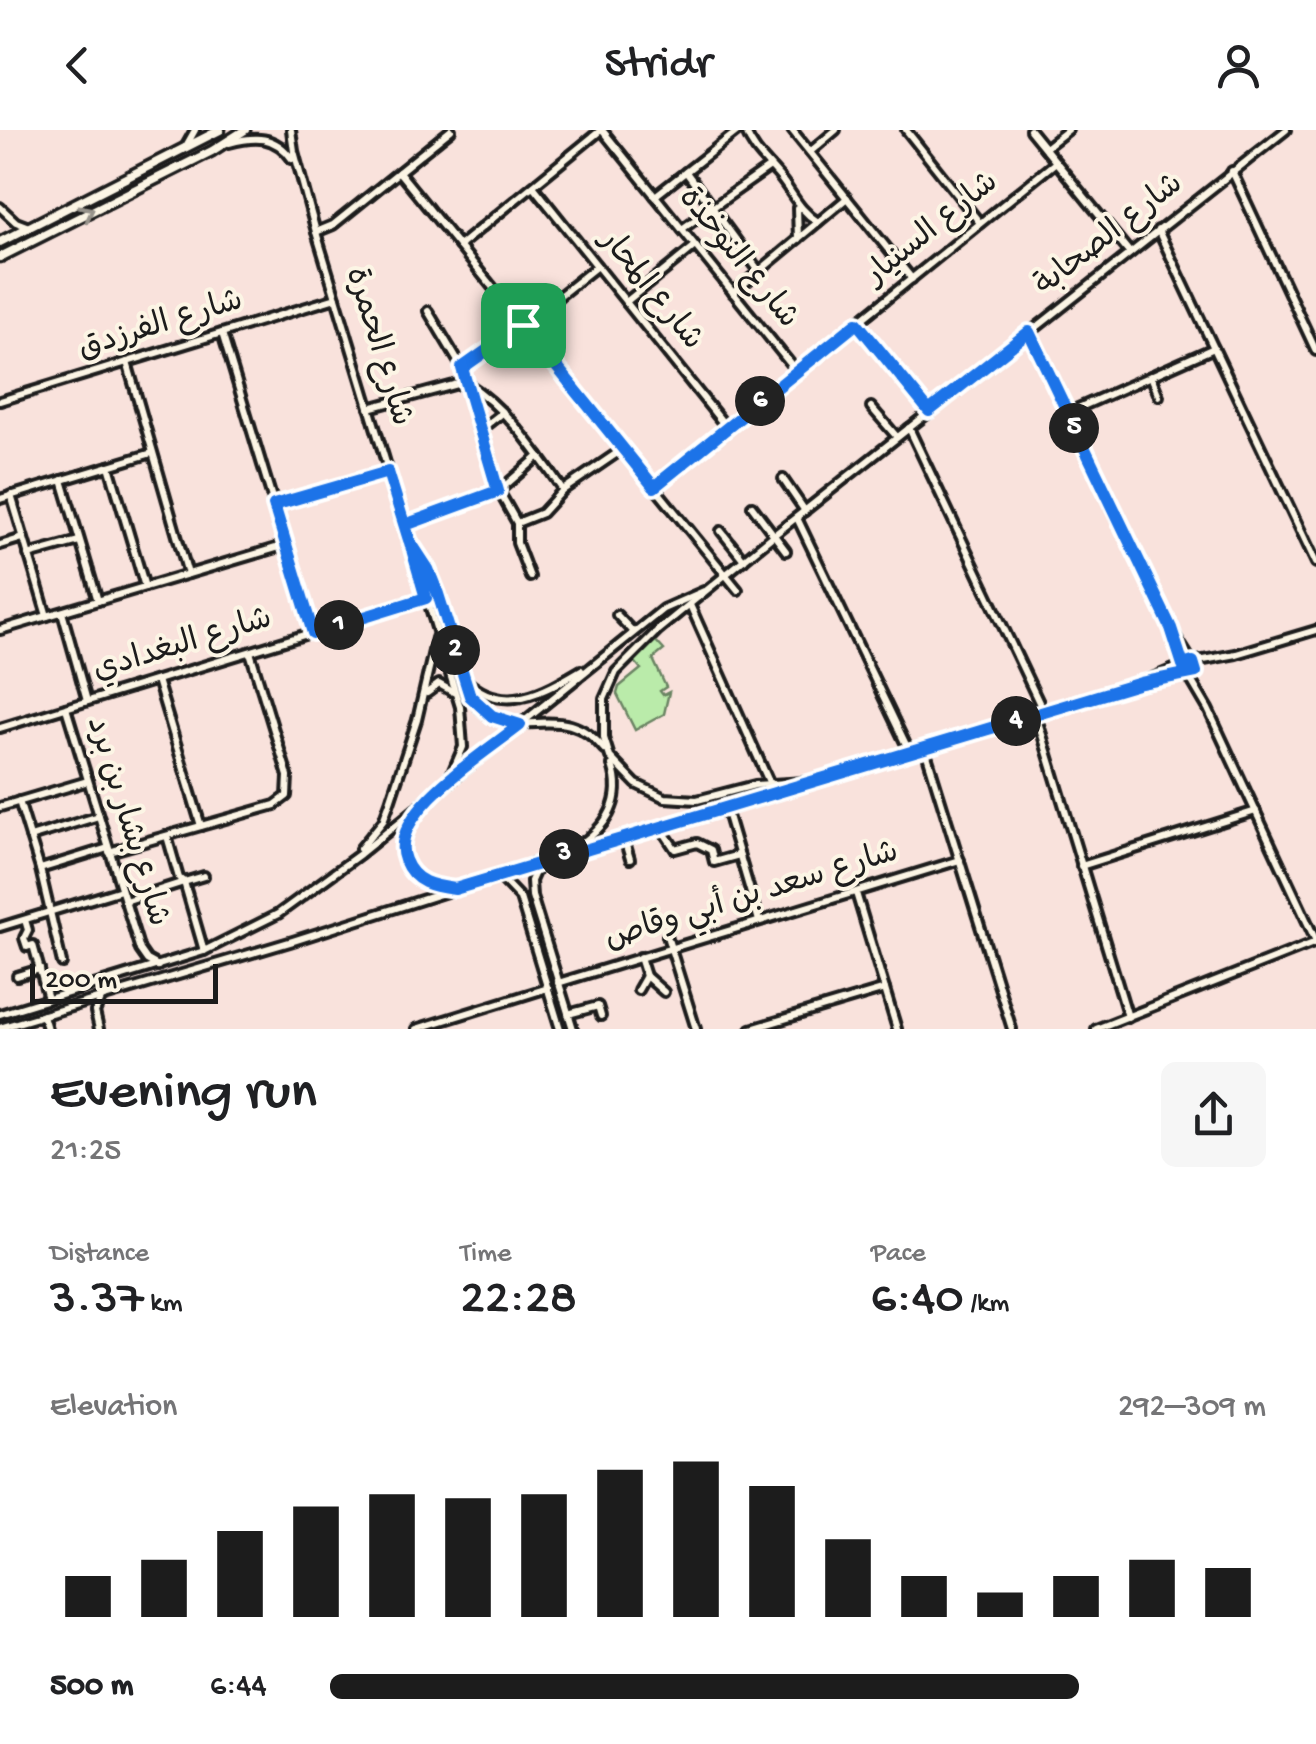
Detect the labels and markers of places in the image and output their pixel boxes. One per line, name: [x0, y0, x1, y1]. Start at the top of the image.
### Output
pin: [481, 283, 566, 368]
pin: 6: [735, 376, 785, 426]
pin: 5: [1049, 403, 1099, 453]
pin: 1: [314, 600, 364, 650]
pin: 2: [430, 625, 480, 675]
pin: 4: [991, 696, 1041, 746]
pin: 3: [539, 829, 589, 879]

